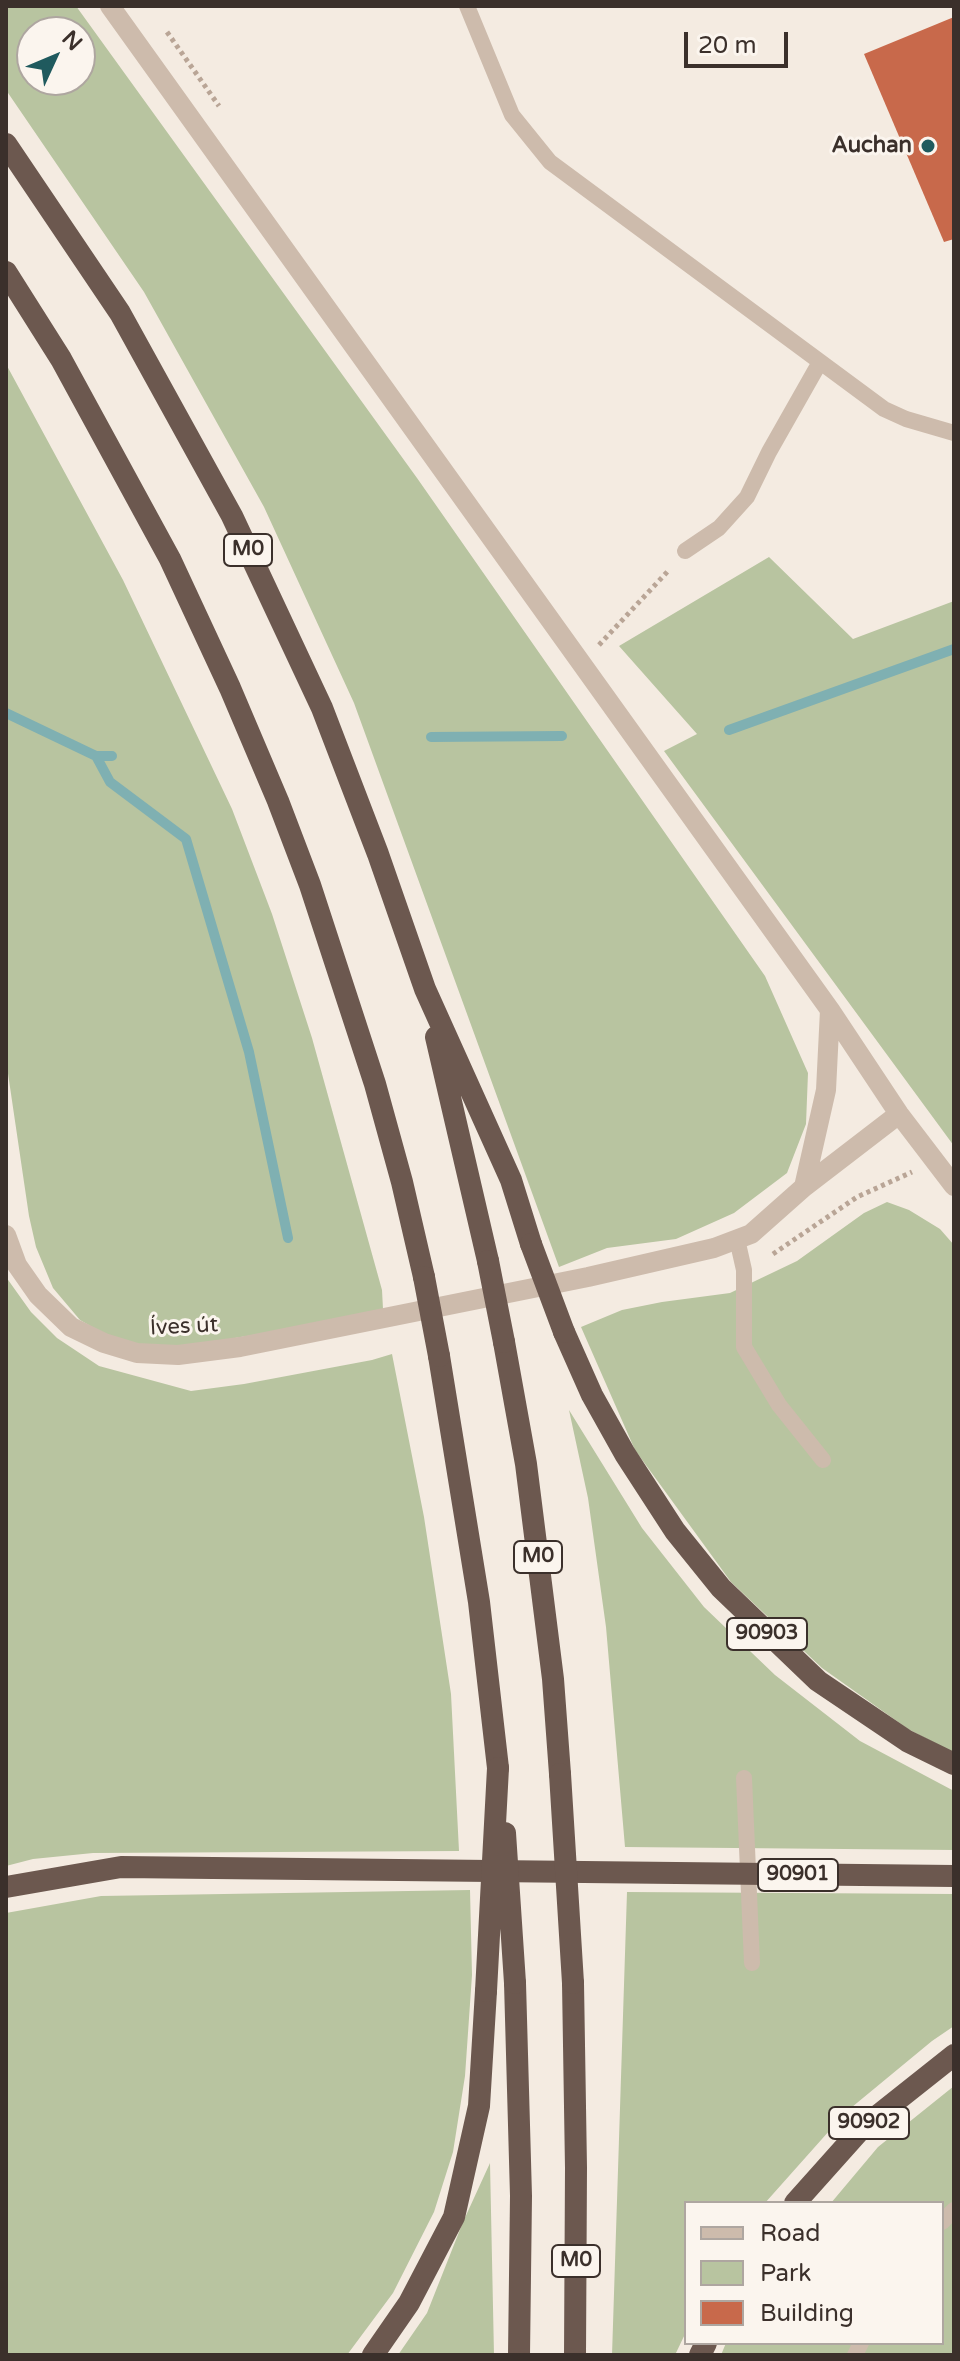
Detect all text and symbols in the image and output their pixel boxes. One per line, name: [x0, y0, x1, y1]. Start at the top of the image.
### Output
north arrow: [16, 16, 96, 96]
scale bar: [688, 16, 792, 66]
text: N: [56, 25, 87, 56]
text: 20 m: [698, 31, 756, 60]
place label: Auchan: [832, 133, 912, 159]
marker: Auchan: [919, 137, 937, 155]
road number: M0: [224, 534, 272, 566]
street label: Íves út: [149, 1312, 219, 1342]
road number: M0: [514, 1541, 562, 1573]
road number: 90903: [727, 1618, 807, 1650]
road number: 90901: [758, 1859, 838, 1891]
road number: 90902: [829, 2107, 909, 2139]
legend: [684, 2201, 944, 2345]
text: Road: [760, 2219, 820, 2248]
road number: M0: [552, 2245, 600, 2277]
text: Park: [760, 2259, 811, 2288]
text: Building: [760, 2299, 854, 2328]

